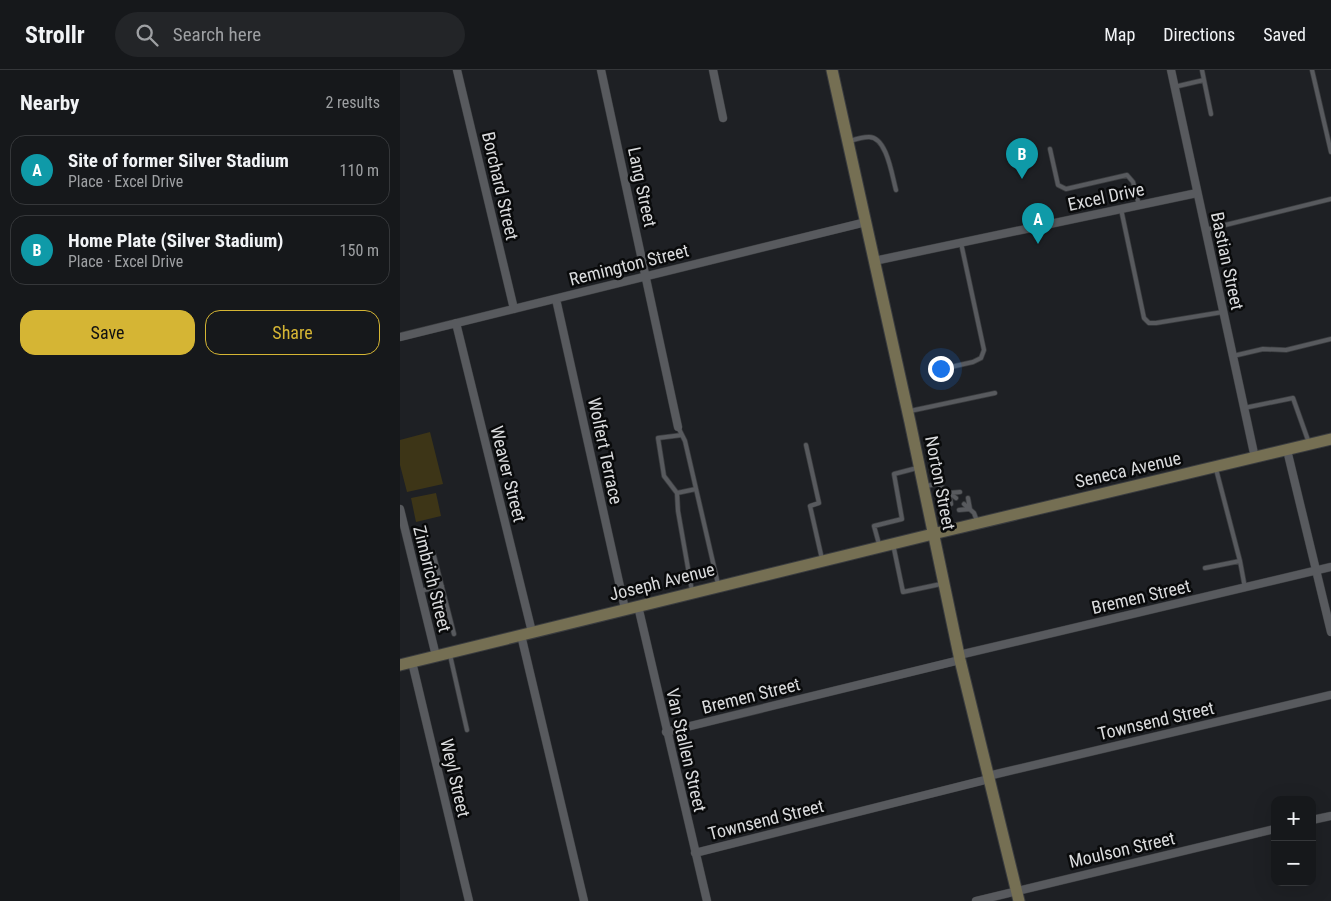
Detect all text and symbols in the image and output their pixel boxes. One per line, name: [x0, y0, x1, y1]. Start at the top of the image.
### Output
search box: [115, 12, 465, 57]
text: Strollr: [25, 21, 85, 49]
icon: search: [133, 21, 161, 49]
text: Search here: [173, 23, 261, 46]
text: Map: [1104, 24, 1135, 45]
text: Directions: [1163, 24, 1235, 45]
text: Saved: [1263, 24, 1306, 45]
text: Nearby: [20, 91, 79, 115]
text: 2 results: [325, 93, 380, 112]
street label: Borchard Street: [478, 130, 523, 242]
pin: B: [1006, 138, 1038, 179]
street label: Lang Street: [624, 145, 661, 229]
text: Site of former Silver Stadium: [68, 149, 289, 172]
text: A: [32, 161, 42, 180]
text: 110 m: [340, 161, 379, 180]
text: Place · Excel Drive: [68, 172, 183, 191]
street label: Excel Drive: [1066, 178, 1146, 215]
pin: A: [1022, 203, 1054, 244]
street label: Bastian Street: [1207, 210, 1248, 312]
text: Home Plate (Silver Stadium): [68, 229, 283, 252]
street label: Remington Street: [567, 240, 691, 290]
text: B: [33, 241, 41, 260]
text: 150 m: [340, 241, 379, 260]
text: Place · Excel Drive: [68, 252, 183, 271]
button: Save: [20, 310, 195, 355]
button: Share: [205, 310, 380, 355]
your location: [928, 356, 954, 382]
street label: Wolfert Terrace: [584, 396, 627, 506]
street label: Weaver Street: [486, 424, 531, 524]
street label: Norton Street: [921, 434, 960, 532]
street label: Seneca Avenue: [1073, 447, 1183, 492]
street label: Zimbrich Street: [409, 524, 456, 634]
street label: Joseph Avenue: [607, 558, 717, 605]
street label: Bremen Street: [1090, 575, 1192, 618]
street label: Bremen Street: [700, 673, 802, 718]
street label: Van Stallen Street: [662, 686, 711, 814]
street label: Townsend Street: [1096, 697, 1216, 744]
street label: Weyl Street: [436, 737, 475, 819]
street label: Townsend Street: [706, 795, 826, 844]
map controls: [1271, 796, 1316, 886]
button: +: [1271, 796, 1316, 841]
street label: Moulson Street: [1067, 827, 1177, 872]
button: −: [1271, 841, 1316, 886]

